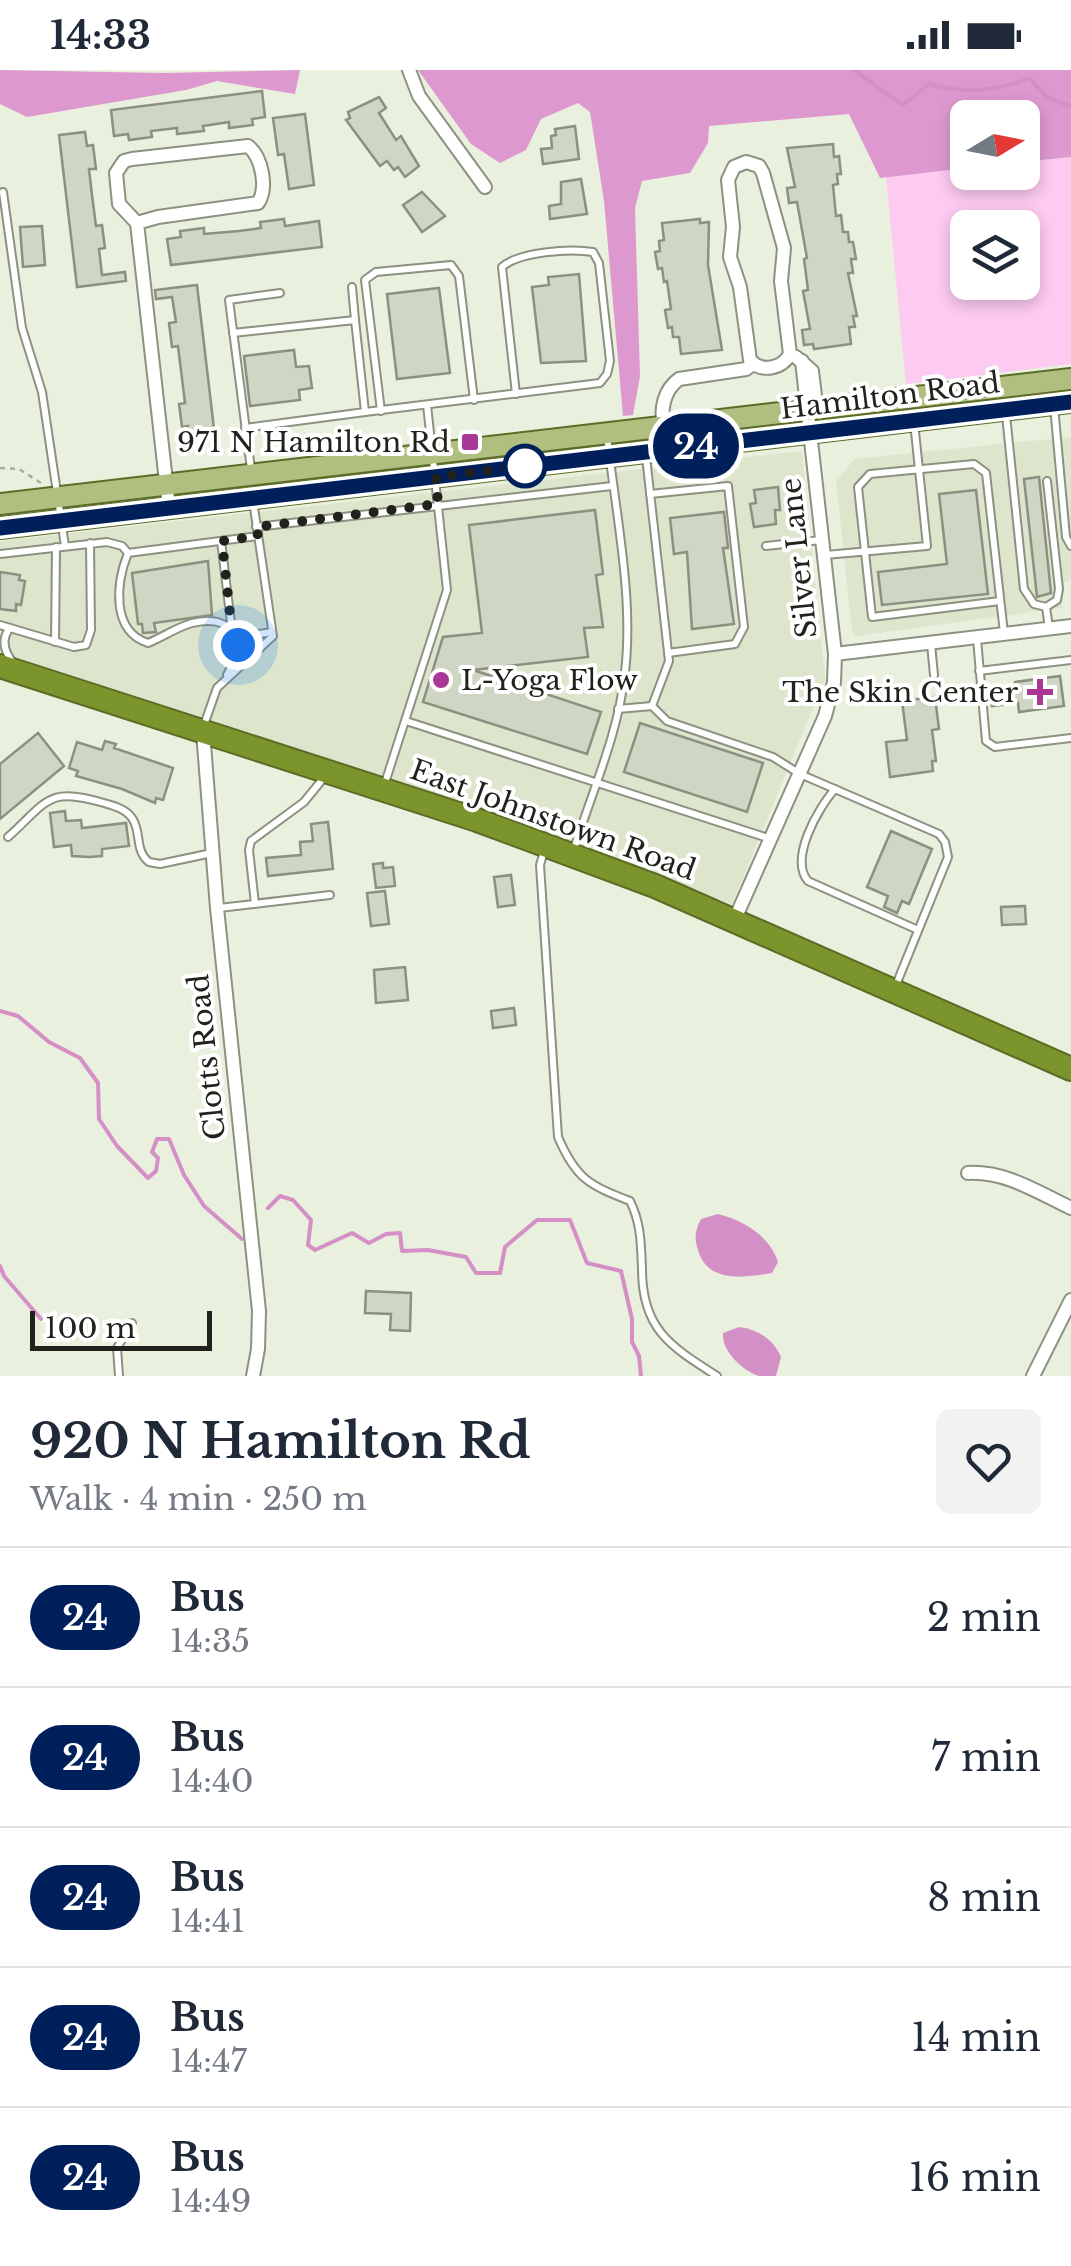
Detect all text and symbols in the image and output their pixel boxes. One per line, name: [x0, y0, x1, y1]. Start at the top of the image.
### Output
text: 14:33: [50, 12, 151, 59]
north arrow: [950, 100, 1040, 190]
map controls: [950, 100, 1040, 300]
button: layers: [950, 210, 1040, 300]
street label: Hamilton Road: [778, 365, 1002, 427]
line badge: 24: [651, 414, 741, 478]
place label: 971 N Hamilton Rd: [177, 425, 450, 460]
text: 24: [673, 425, 719, 468]
marker: 971 N Hamilton Rd: [459, 431, 481, 453]
unlabelled marker: [504, 445, 546, 487]
street label: Silver Lane: [773, 476, 825, 640]
your location: [213, 620, 263, 670]
place label: L-Yoga Flow: [461, 663, 638, 698]
marker: L-Yoga Flow: [430, 669, 452, 691]
place label: The Skin Center: [782, 675, 1019, 710]
marker: The Skin Center: [1027, 679, 1053, 705]
street label: East Johnstown Road: [406, 752, 701, 888]
street label: Clotts Road: [181, 972, 233, 1142]
scale bar: [30, 1306, 212, 1350]
text: 100 m: [45, 1311, 136, 1346]
button: heart: [936, 1409, 1041, 1514]
text: 920 N Hamilton Rd: [30, 1411, 531, 1471]
text: Walk · 4 min · 250 m: [30, 1479, 367, 1519]
text: Bus: [170, 1574, 245, 1621]
text: 2 min: [927, 1594, 1041, 1641]
text: 24: [62, 1596, 108, 1639]
text: 14:35: [170, 1621, 250, 1661]
text: Bus: [170, 1714, 245, 1761]
text: 7 min: [931, 1734, 1041, 1781]
text: 24: [62, 1736, 108, 1779]
text: 14:40: [170, 1761, 254, 1801]
text: Bus: [170, 1854, 245, 1901]
text: 8 min: [927, 1874, 1041, 1921]
text: 24: [62, 1876, 108, 1919]
text: 14:41: [170, 1901, 245, 1941]
text: Bus: [170, 1994, 245, 2041]
text: 14 min: [911, 2014, 1041, 2061]
text: 24: [62, 2016, 108, 2059]
text: 14:47: [170, 2041, 247, 2081]
text: Bus: [170, 2134, 245, 2181]
text: 16 min: [909, 2154, 1041, 2201]
text: 24: [62, 2156, 108, 2199]
text: 14:49: [170, 2181, 251, 2221]

